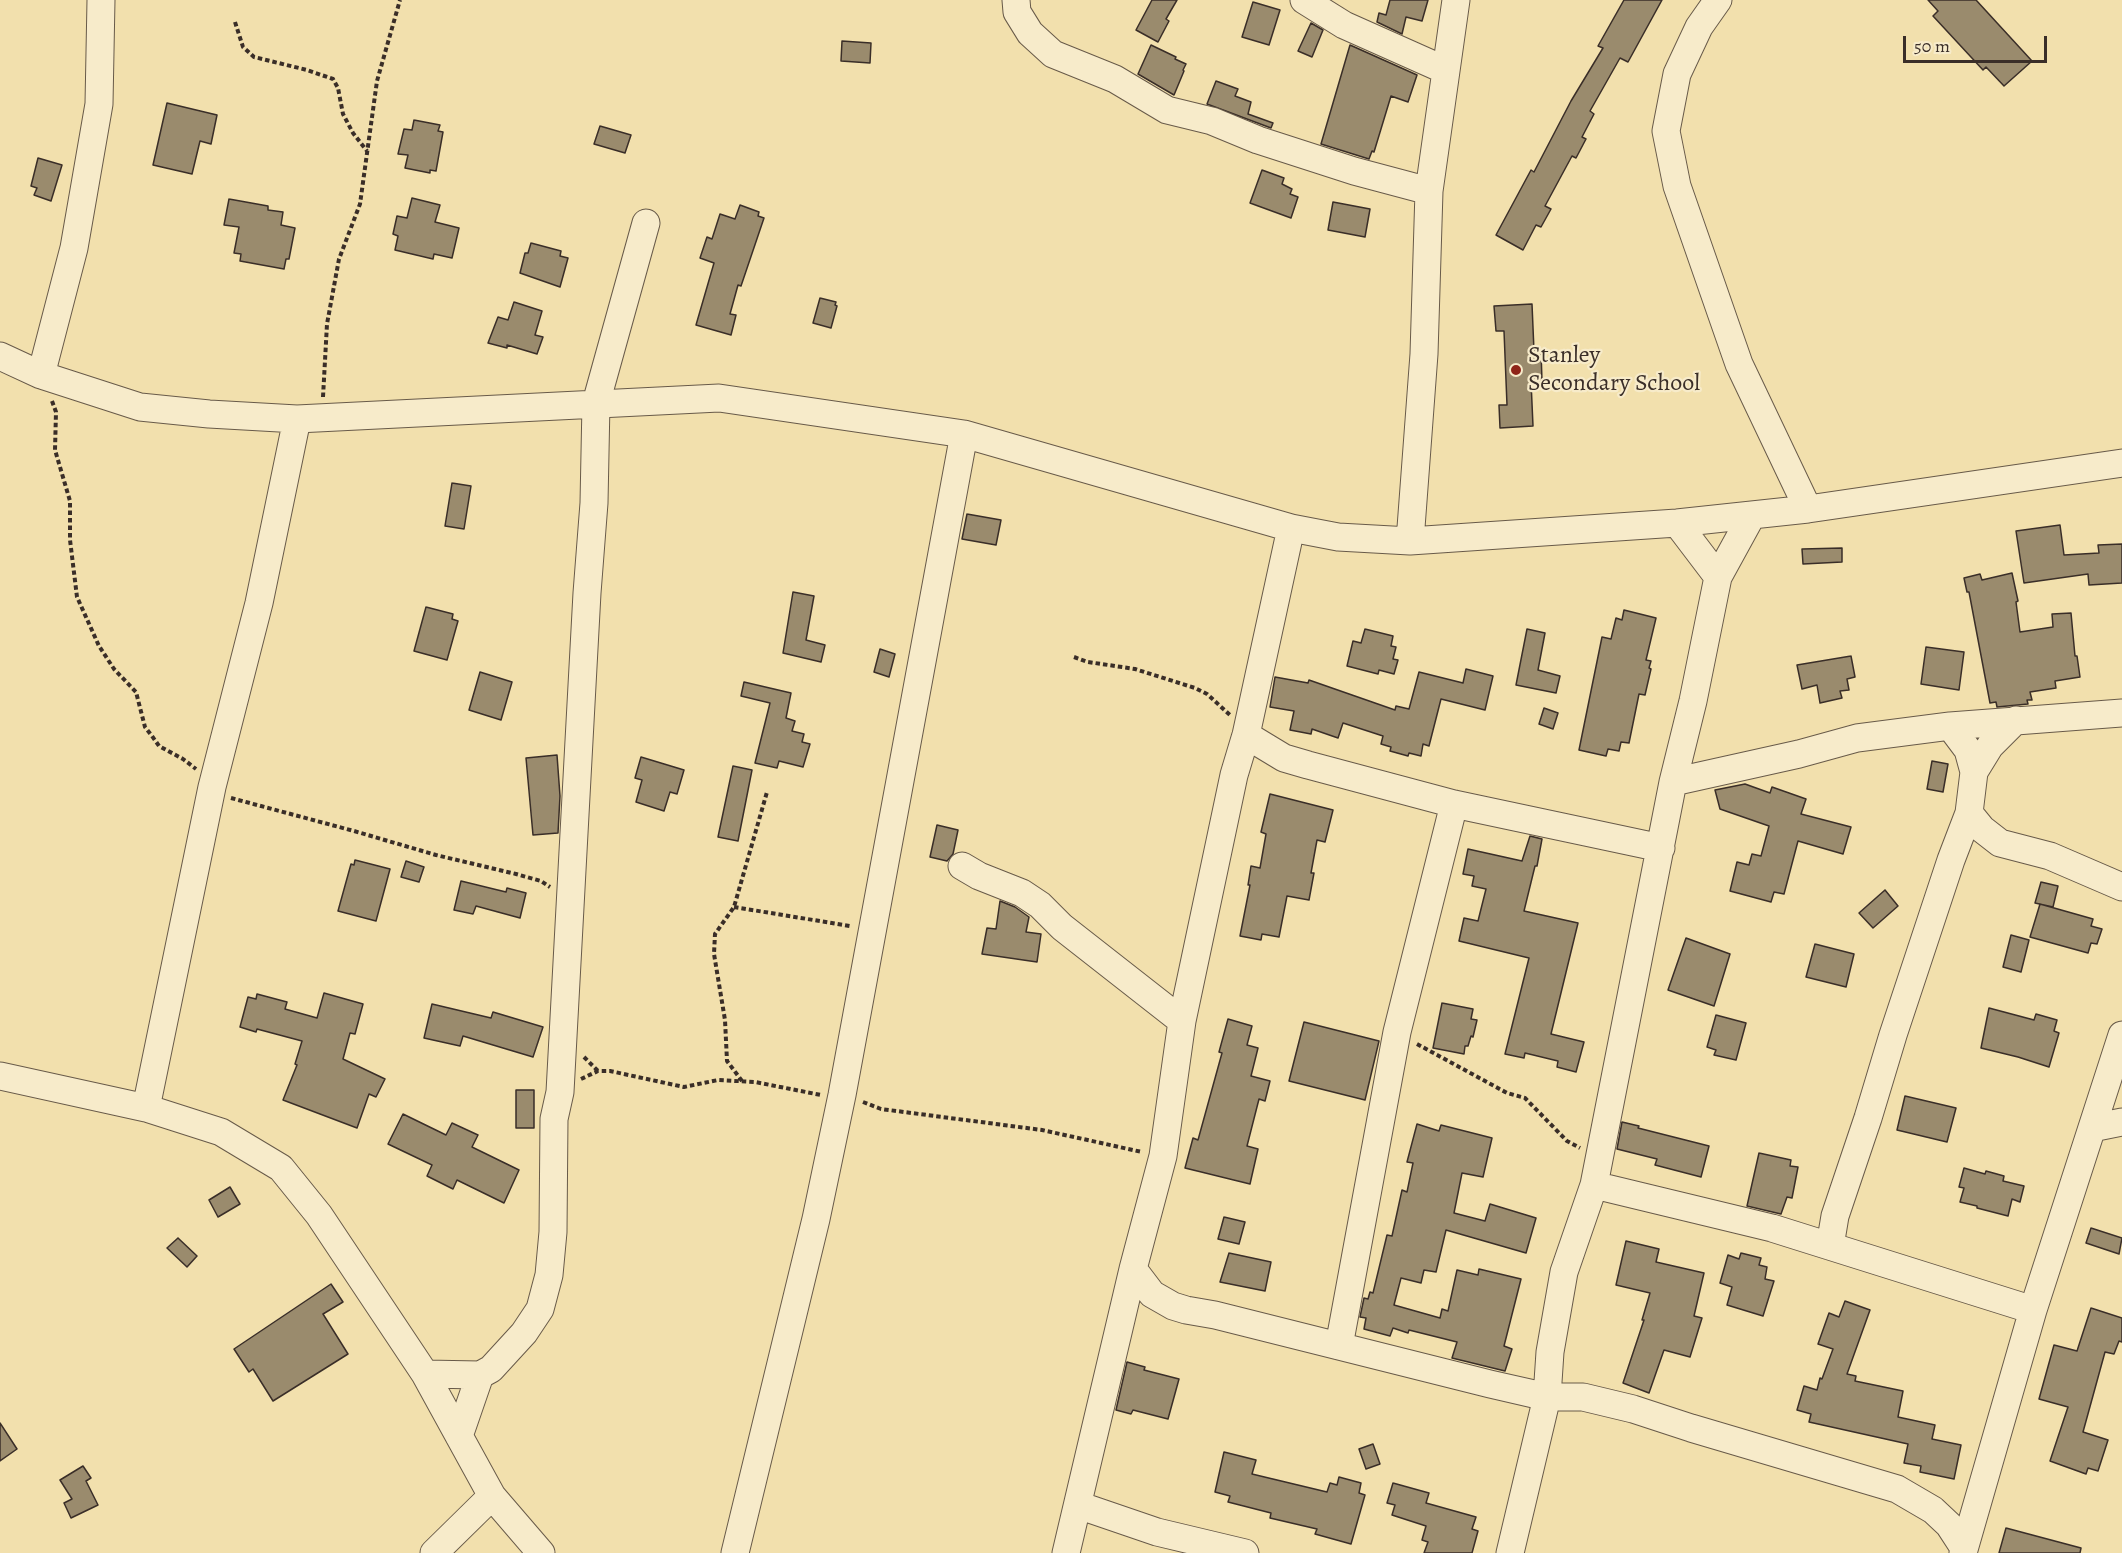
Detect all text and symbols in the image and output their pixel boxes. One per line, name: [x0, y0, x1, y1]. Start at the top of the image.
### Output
scale bar: [1906, 24, 2050, 62]
text: 50 m: [1914, 34, 1950, 58]
place label: Stanley Secondary School: [1528, 342, 1700, 398]
marker: Stanley Secondary School: [1509, 363, 1523, 377]

